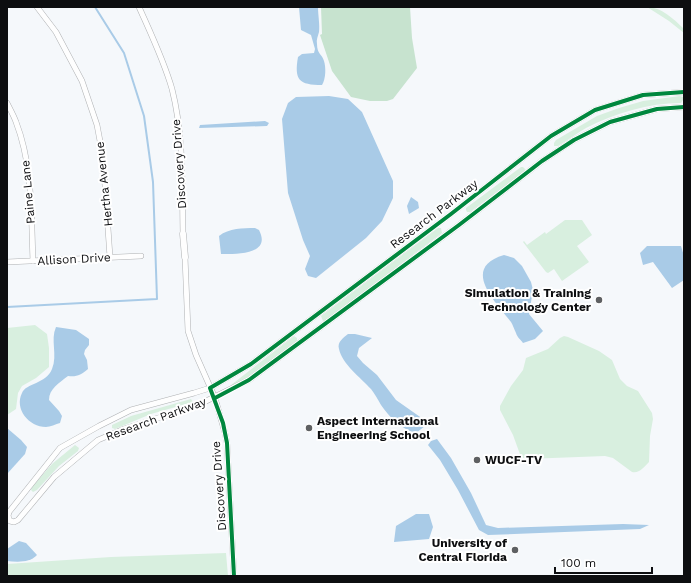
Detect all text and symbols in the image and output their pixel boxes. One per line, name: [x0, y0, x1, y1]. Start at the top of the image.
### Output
street label: Discovery Drive: [169, 119, 189, 209]
street label: Hertha Avenue: [93, 141, 115, 227]
street label: Paine Lane: [18, 159, 38, 225]
street label: Research Parkway: [387, 176, 481, 252]
street label: Allison Drive: [37, 250, 111, 268]
place label: Simulation & Training Technology Center: [465, 286, 592, 314]
marker: Simulation & Training Technology Center: [594, 295, 604, 305]
street label: Research Parkway: [104, 394, 209, 444]
place label: Aspect International Engineering School: [317, 414, 438, 442]
marker: Aspect International Engineering School: [304, 423, 314, 433]
street label: Discovery Drive: [209, 441, 229, 531]
place label: WUCF-TV: [485, 453, 543, 467]
marker: WUCF-TV: [472, 455, 482, 465]
place label: University of Central Florida: [418, 536, 507, 564]
marker: University of Central Florida: [510, 545, 520, 555]
scale bar: [555, 549, 652, 575]
text: 100 m: [561, 556, 596, 570]

